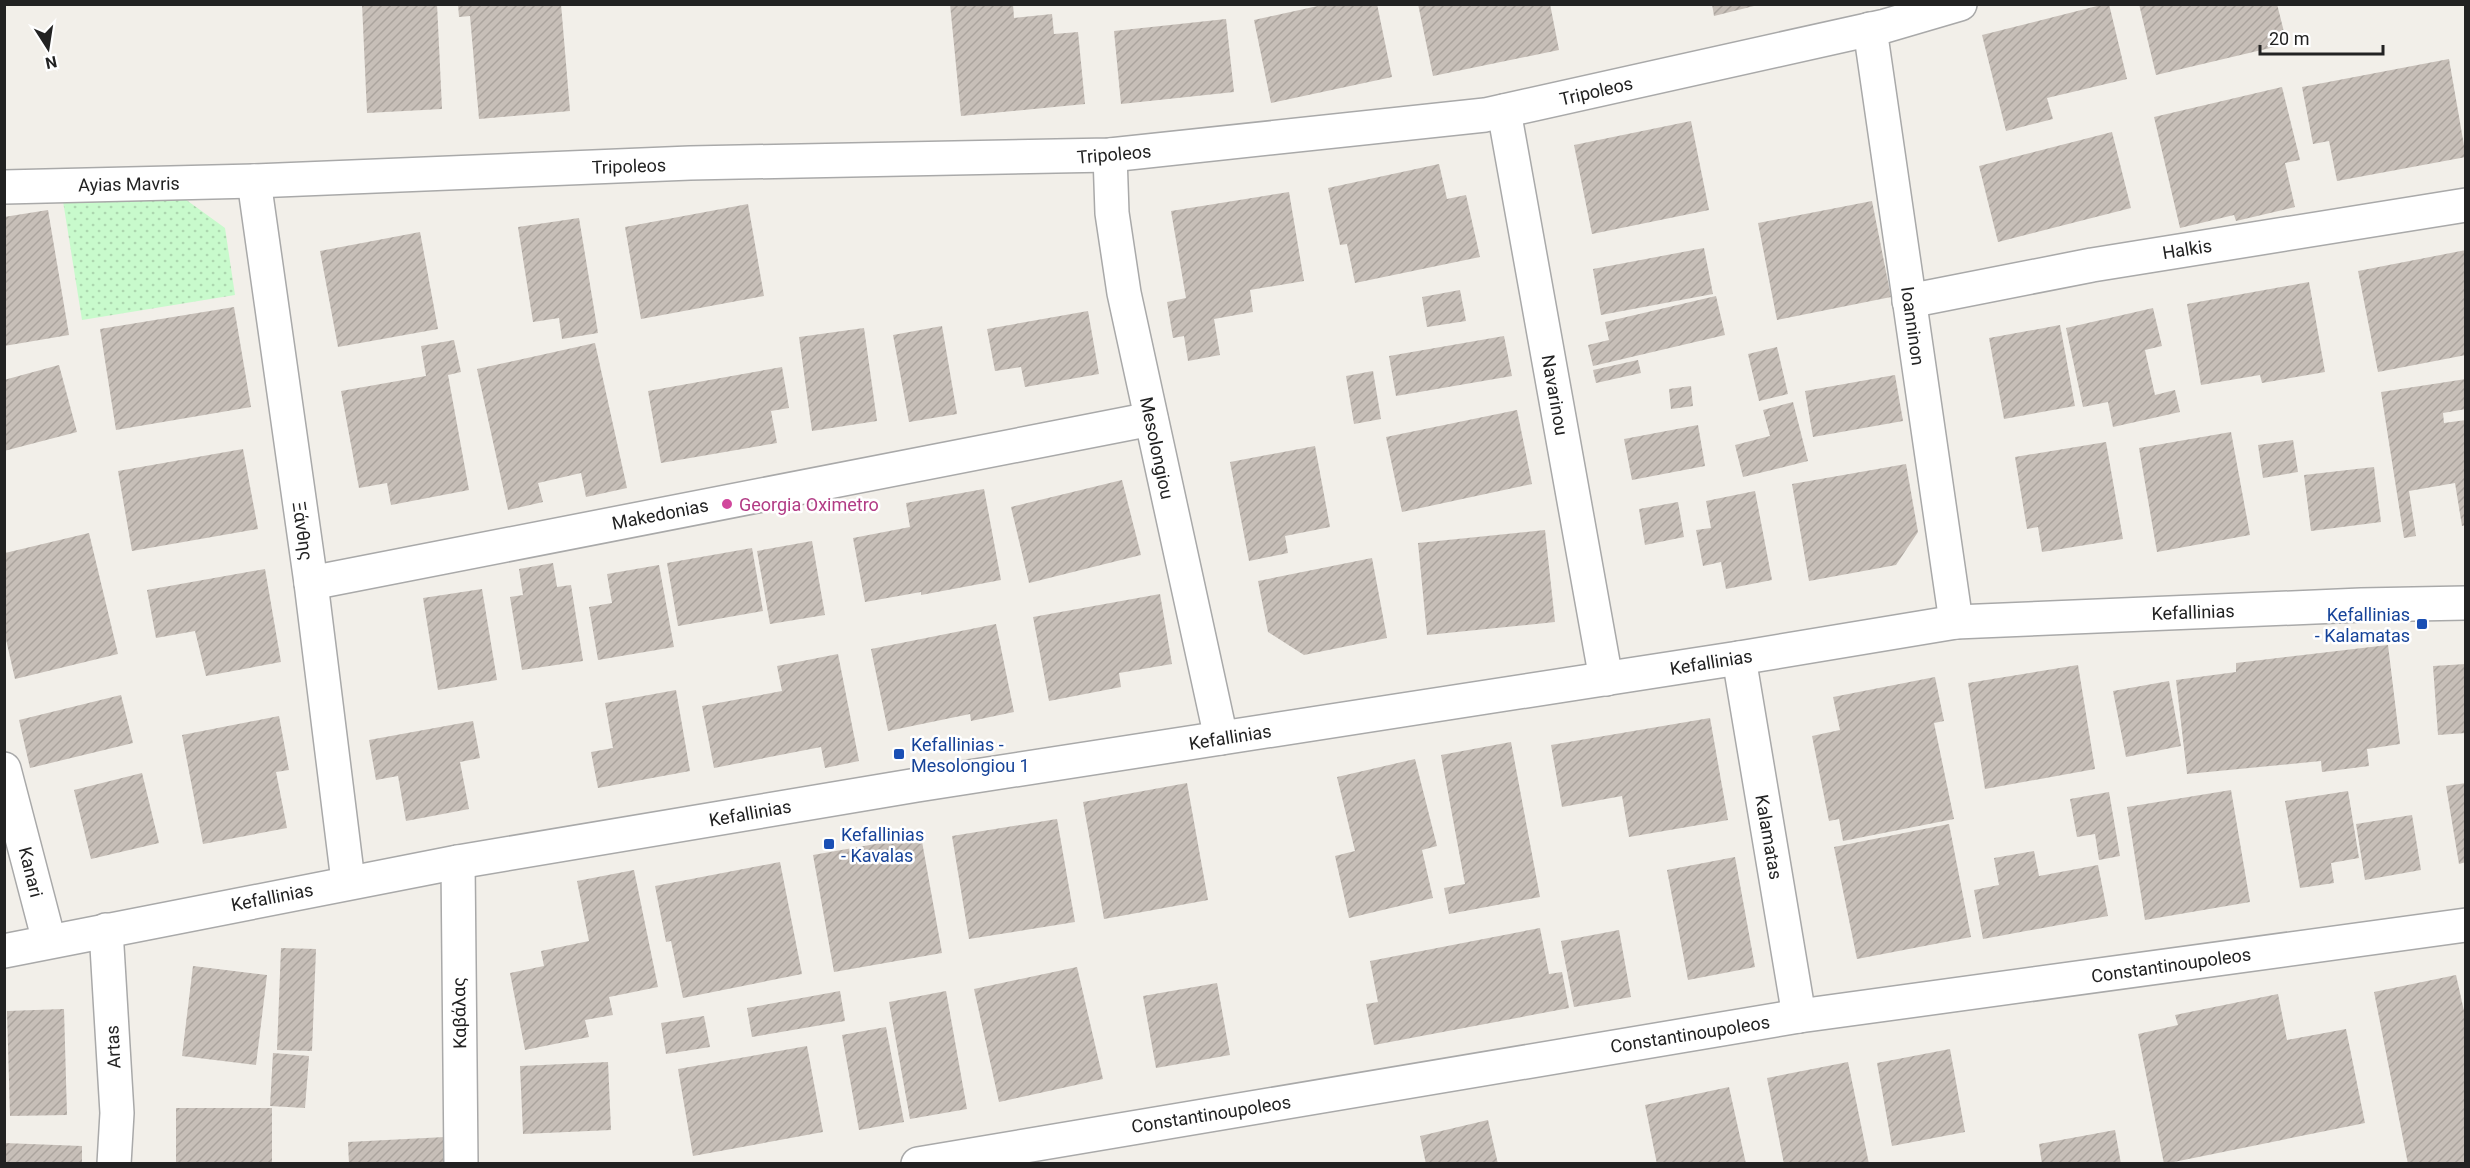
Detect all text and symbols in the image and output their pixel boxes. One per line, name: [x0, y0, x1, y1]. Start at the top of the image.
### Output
north arrow: [18, 18, 78, 78]
scale bar: [2260, 18, 2383, 56]
text: 20 m: [2269, 28, 2309, 49]
text: N: [44, 52, 59, 73]
street label: Tripoleos: [1557, 72, 1635, 110]
street label: Tripoleos: [1076, 140, 1152, 168]
street label: Tripoleos: [591, 154, 667, 178]
street label: Ayias Mavris: [78, 173, 180, 195]
street label: Halkis: [2161, 235, 2213, 263]
street label: Ioanninon: [1897, 285, 1929, 367]
street label: Navarinou: [1538, 353, 1572, 437]
street label: Mesolongiou: [1136, 395, 1178, 501]
street label: Makedonias: [610, 494, 710, 534]
place label: Georgia Oximetro: [739, 494, 879, 515]
marker: Georgia Oximetro: [720, 497, 734, 511]
street label: Ξάνθης: [288, 500, 318, 562]
street label: Kefallinias: [2151, 600, 2235, 624]
place label: Kefallinias - Kalamatas: [2315, 604, 2410, 646]
marker: Kefallinias - Kalamatas: [2415, 617, 2429, 631]
street label: Kefallinias: [1668, 645, 1754, 679]
street label: Kefallinias: [1187, 720, 1273, 754]
place label: Kefallinias - Mesolongiou 1: [911, 734, 1030, 776]
marker: Kefallinias - Mesolongiou 1: [892, 747, 906, 761]
street label: Kalamatas: [1751, 793, 1787, 881]
street label: Kefallinias: [707, 795, 793, 831]
place label: Kefallinias - Kavalas: [841, 824, 924, 866]
marker: Kefallinias - Kavalas: [822, 837, 836, 851]
street label: Kanari: [15, 845, 47, 899]
street label: Kefallinias: [229, 879, 315, 915]
street label: Constantinoupoleos: [2090, 943, 2252, 987]
street label: Καβάλας: [448, 977, 470, 1049]
street label: Constantinoupoleos: [1609, 1011, 1771, 1057]
street label: Artas: [101, 1025, 125, 1069]
street label: Constantinoupoleos: [1130, 1091, 1292, 1137]

